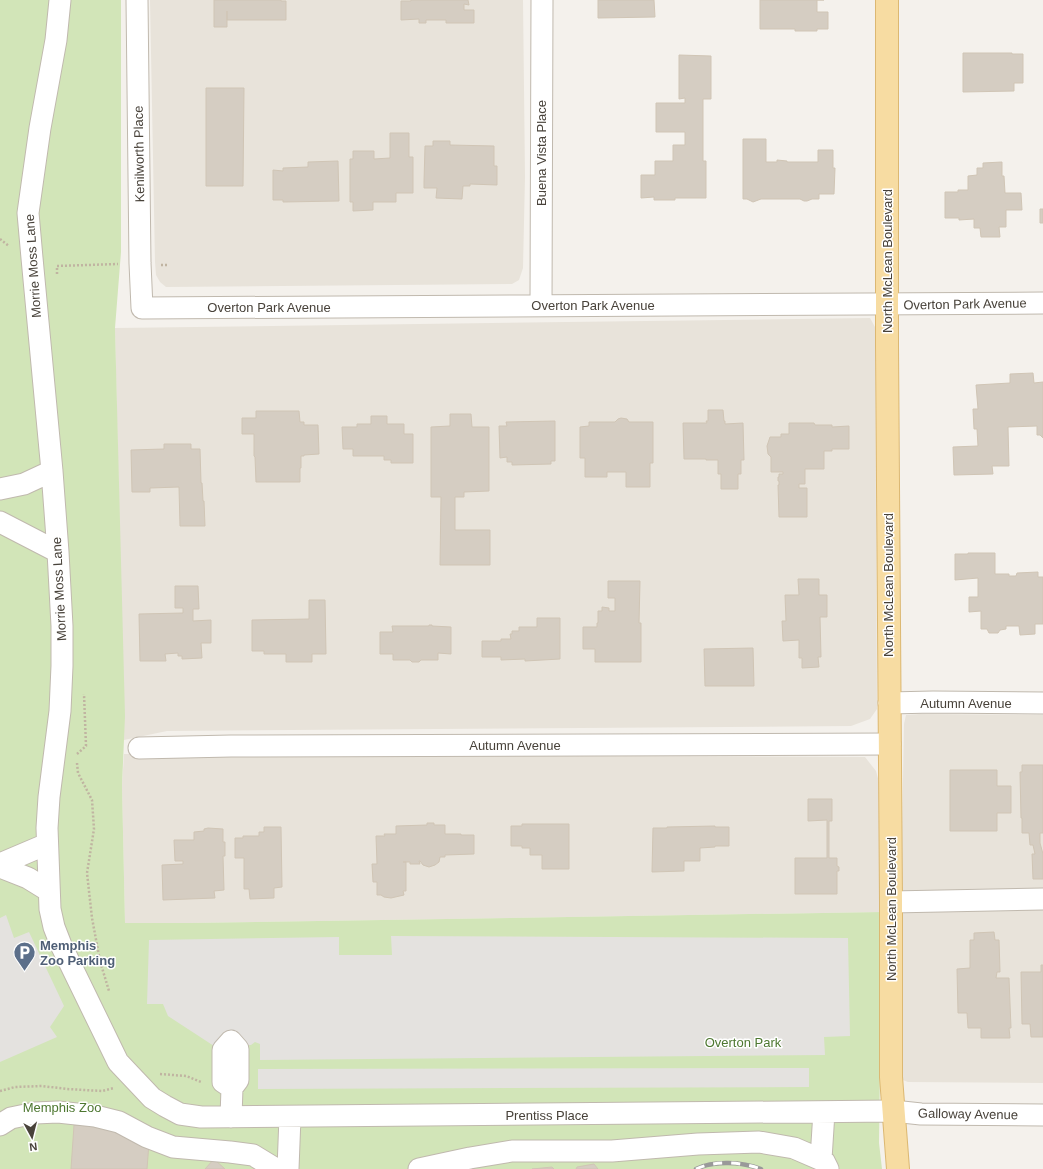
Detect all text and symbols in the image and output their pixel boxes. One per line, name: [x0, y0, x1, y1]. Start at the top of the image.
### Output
street label: Buena Vista Place: [534, 100, 549, 206]
street label: Kenilworth Place: [131, 105, 147, 203]
street label: North McLean Boulevard: [880, 189, 895, 333]
street label: Morrie Moss Lane: [22, 214, 44, 318]
street label: Overton Park Avenue: [903, 295, 1027, 313]
street label: Overton Park Avenue: [531, 298, 655, 313]
street label: Overton Park Avenue: [207, 300, 331, 315]
street label: North McLean Boulevard: [881, 513, 896, 657]
street label: Morrie Moss Lane: [49, 537, 69, 641]
street label: Autumn Avenue: [920, 696, 1012, 711]
street label: Autumn Avenue: [469, 738, 561, 753]
street label: North McLean Boulevard: [884, 837, 899, 981]
place label: Memphis Zoo Parking: [40, 938, 115, 968]
parking icon: Memphis Zoo Parking: [11, 939, 37, 972]
park label: Overton Park: [705, 1035, 782, 1050]
park label: Memphis Zoo: [23, 1100, 101, 1115]
street label: Galloway Avenue: [918, 1106, 1018, 1122]
street label: Prentiss Place: [505, 1108, 589, 1123]
north arrow: [12, 1117, 52, 1157]
text: N: [28, 1140, 38, 1153]

